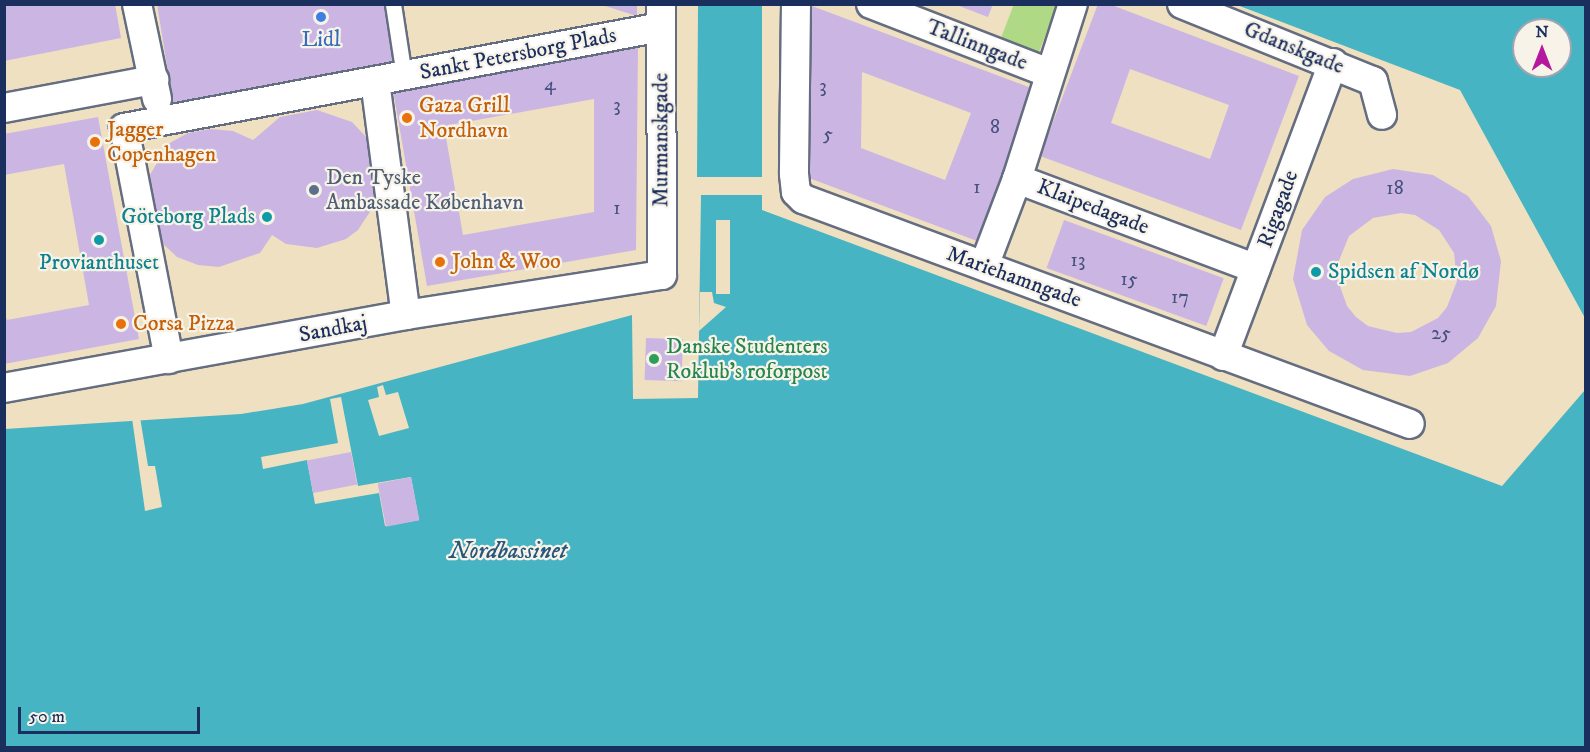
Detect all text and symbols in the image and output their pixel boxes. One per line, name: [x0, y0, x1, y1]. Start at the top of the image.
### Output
marker: Lidl: [314, 10, 328, 24]
street label: Tallinngade: [923, 14, 1031, 76]
street label: Gdanskgade: [1240, 16, 1348, 80]
north arrow: [1512, 18, 1572, 78]
street label: Sankt Petersborg Plads: [417, 22, 619, 86]
text: N: [1535, 22, 1549, 42]
place label: Lidl: [301, 27, 341, 53]
house number: 4: [544, 72, 556, 96]
street label: Murmanskgade: [648, 73, 674, 207]
house number: 3: [819, 74, 827, 98]
place label: Gaza Grill Nordhavn: [419, 92, 510, 144]
house number: 3: [613, 93, 621, 117]
marker: Gaza Grill Nordhavn: [400, 111, 414, 125]
house number: 8: [990, 115, 1000, 139]
place label: Jagger Copenhagen: [107, 116, 216, 168]
house number: 5: [823, 122, 833, 146]
marker: Jagger Copenhagen: [88, 135, 102, 149]
place label: Den Tyske Ambassade København: [326, 164, 524, 216]
street label: Rigagade: [1252, 167, 1304, 251]
street label: Klaipedagade: [1033, 174, 1153, 240]
house number: 1: [973, 175, 981, 199]
house number: 18: [1386, 176, 1404, 200]
marker: Den Tyske Ambassade København: [307, 183, 321, 197]
house number: 1: [613, 196, 621, 220]
place label: Göteborg Plads: [121, 204, 255, 230]
marker: Göteborg Plads: [260, 210, 274, 224]
marker: Provianthuset: [92, 233, 106, 247]
street label: Mariehamngade: [943, 240, 1085, 314]
house number: 13: [1071, 248, 1085, 272]
place label: John & Woo: [452, 249, 561, 275]
place label: Provianthuset: [39, 250, 159, 276]
marker: John & Woo: [433, 255, 447, 269]
place label: Spidsen af Nordø: [1328, 259, 1479, 285]
marker: Spidsen af Nordø: [1309, 265, 1323, 279]
house number: 15: [1120, 267, 1138, 291]
house number: 17: [1171, 285, 1189, 309]
street label: Sandkaj: [297, 309, 369, 349]
place label: Corsa Pizza: [133, 311, 235, 337]
marker: Corsa Pizza: [114, 317, 128, 331]
house number: 25: [1431, 321, 1451, 345]
place label: Danske Studenters Roklub's roforpost: [666, 333, 828, 384]
marker: Danske Studenters Roklub's roforpost: [647, 352, 661, 366]
water label: Nordbassinet: [449, 538, 567, 566]
scale bar: [21, 695, 202, 733]
text: 50 m: [29, 706, 65, 728]

